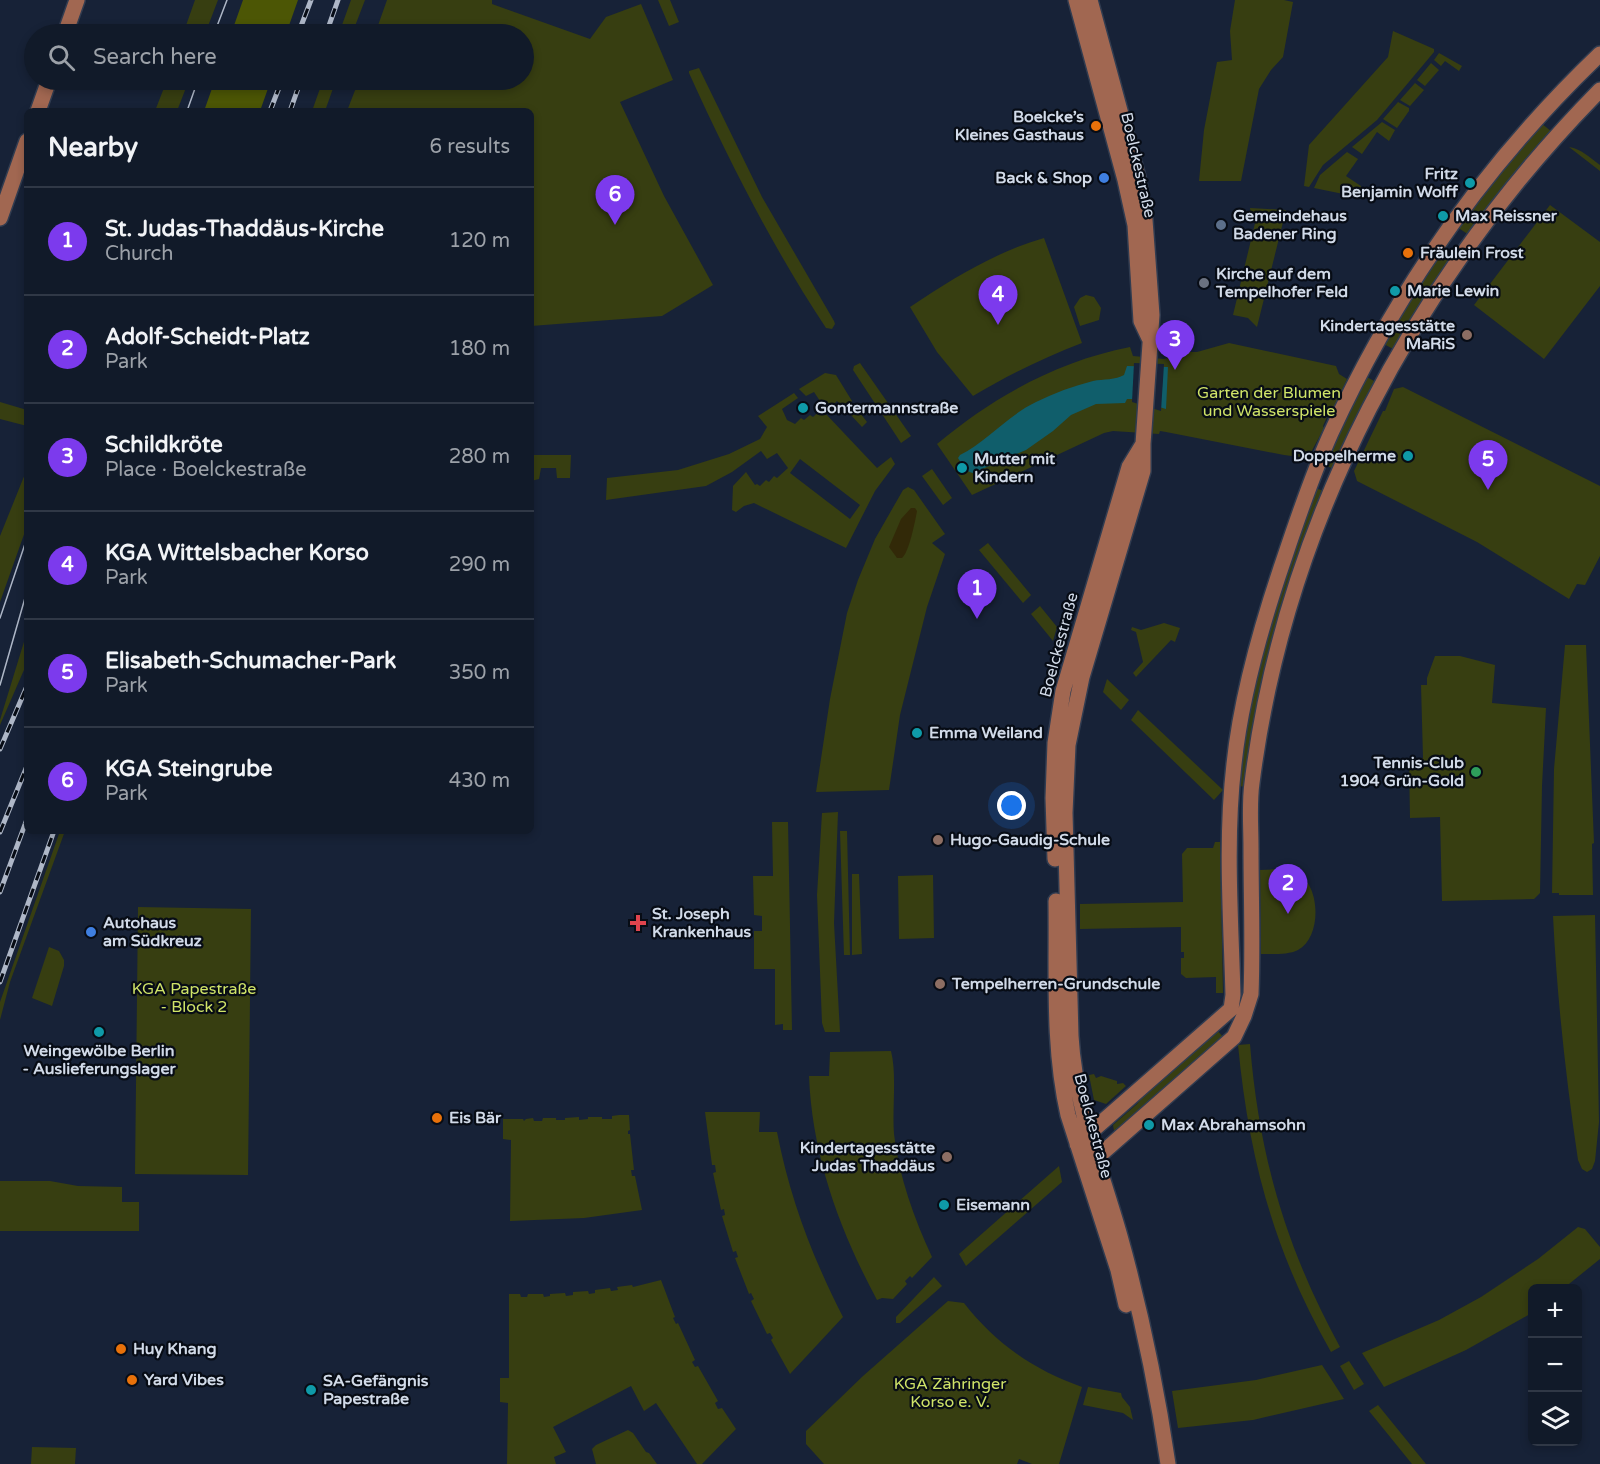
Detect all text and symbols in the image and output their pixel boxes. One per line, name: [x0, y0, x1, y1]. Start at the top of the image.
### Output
search box: [24, 24, 534, 90]
icon: search: [45, 41, 78, 74]
text: Search here: [93, 44, 217, 70]
place label: Boelcke’s Kleines Gasthaus: [955, 107, 1084, 145]
street label: Boelckestraße: [1116, 110, 1160, 220]
marker: Boelcke’s Kleines Gasthaus: [1089, 119, 1103, 133]
text: Nearby: [48, 132, 138, 163]
text: 6 results: [430, 135, 510, 159]
place label: Fritz Benjamin Wolff: [1341, 164, 1459, 202]
place label: Back & Shop: [995, 168, 1092, 188]
marker: Back & Shop: [1097, 171, 1111, 185]
pin: 6: [596, 176, 634, 225]
marker: Fritz Benjamin Wolff: [1463, 176, 1477, 190]
place label: Gemeindehaus Badener Ring: [1233, 206, 1347, 244]
place label: Max Reissner: [1455, 206, 1558, 226]
marker: Max Reissner: [1436, 209, 1450, 223]
text: St. Judas-Thaddäus-Kirche: [105, 216, 384, 242]
marker: Gemeindehaus Badener Ring: [1214, 218, 1228, 232]
text: 1: [61, 229, 74, 253]
text: 120 m: [449, 229, 510, 253]
text: Church: [105, 242, 173, 266]
place label: Fräulein Frost: [1420, 243, 1525, 263]
marker: Fräulein Frost: [1401, 246, 1415, 260]
place label: Kirche auf dem Tempelhofer Feld: [1215, 264, 1348, 302]
pin: 4: [978, 276, 1018, 325]
marker: Kirche auf dem Tempelhofer Feld: [1197, 276, 1211, 290]
place label: Marie Lewin: [1407, 281, 1499, 301]
marker: Marie Lewin: [1388, 284, 1402, 298]
place label: Kindertagesstätte MaRiS: [1320, 316, 1455, 354]
pin: 3: [1156, 320, 1194, 370]
text: Adolf-Scheidt-Platz: [105, 324, 310, 350]
marker: Kindertagesstätte MaRiS: [1460, 328, 1474, 342]
text: 2: [61, 337, 74, 361]
text: 180 m: [449, 337, 510, 361]
text: Park: [105, 350, 148, 374]
park label: Garten der Blumen und Wasserspiele: [1197, 383, 1341, 421]
place label: Gontermannstraße: [815, 398, 958, 418]
marker: Gontermannstraße: [796, 401, 810, 415]
text: Schildkröte: [105, 432, 223, 458]
pin: 5: [1468, 440, 1508, 490]
text: 3: [61, 445, 74, 469]
text: 280 m: [449, 445, 510, 469]
place label: Doppelherme: [1293, 446, 1396, 466]
place label: Mutter mit Kindern: [974, 449, 1056, 487]
marker: Doppelherme: [1401, 449, 1415, 463]
text: Place · Boelckestraße: [105, 458, 307, 482]
marker: Mutter mit Kindern: [955, 461, 969, 475]
text: KGA Wittelsbacher Korso: [105, 540, 369, 566]
text: 4: [61, 553, 74, 577]
text: 290 m: [449, 553, 510, 577]
text: Park: [105, 566, 148, 590]
pin: 1: [958, 570, 996, 619]
street label: Boelckestraße: [1035, 590, 1083, 700]
text: Elisabeth-Schumacher-Park: [105, 648, 396, 674]
text: 5: [61, 661, 74, 685]
text: 350 m: [449, 661, 510, 685]
text: Park: [105, 674, 148, 698]
place label: Emma Weiland: [929, 723, 1043, 743]
marker: Emma Weiland: [910, 726, 924, 740]
place label: Tennis-Club 1904 Grün-Gold: [1339, 753, 1464, 791]
text: KGA Steingrube: [105, 756, 273, 782]
marker: Tennis-Club 1904 Grün-Gold: [1469, 765, 1483, 779]
text: 6: [61, 769, 74, 793]
text: 430 m: [449, 769, 510, 793]
text: Park: [105, 782, 148, 806]
your location: [997, 791, 1026, 820]
place label: Hugo-Gaudig-Schule: [950, 830, 1110, 850]
marker: Hugo-Gaudig-Schule: [931, 833, 945, 847]
pin: 2: [1268, 864, 1308, 914]
place label: St. Joseph Krankenhaus: [652, 904, 751, 942]
place label: Autohaus am Südkreuz: [103, 913, 202, 951]
marker: St. Joseph Krankenhaus: [629, 914, 647, 932]
marker: Autohaus am Südkreuz: [84, 925, 98, 939]
place label: Tempelherren-Grundschule: [951, 974, 1160, 994]
marker: Tempelherren-Grundschule: [933, 977, 947, 991]
park label: KGA Papestraße - Block 2: [132, 979, 256, 1017]
marker: Weingewölbe Berlin - Auslieferungslager: [92, 1025, 106, 1039]
place label: Weingewölbe Berlin - Auslieferungslager: [22, 1041, 176, 1079]
street label: Boelckestraße: [1069, 1071, 1117, 1181]
place label: Eis Bär: [449, 1108, 502, 1128]
marker: Eis Bär: [430, 1111, 444, 1125]
place label: Max Abrahamsohn: [1161, 1115, 1306, 1135]
marker: Max Abrahamsohn: [1142, 1118, 1156, 1132]
place label: Kindertagesstätte Judas Thaddäus: [800, 1138, 935, 1176]
marker: Kindertagesstätte Judas Thaddäus: [940, 1150, 954, 1164]
place label: Eisemann: [956, 1195, 1030, 1215]
marker: Eisemann: [937, 1198, 951, 1212]
map controls: [1528, 1284, 1582, 1446]
button: +: [1528, 1284, 1582, 1338]
button: −: [1528, 1338, 1582, 1392]
place label: Huy Khang: [133, 1339, 217, 1359]
marker: Huy Khang: [114, 1342, 128, 1356]
place label: Yard Vibes: [144, 1370, 224, 1390]
place label: SA-Gefängnis Papestraße: [323, 1371, 429, 1409]
marker: Yard Vibes: [125, 1373, 139, 1387]
park label: KGA Zähringer Korso e. V.: [894, 1374, 1007, 1412]
marker: SA-Gefängnis Papestraße: [304, 1383, 318, 1397]
button: layers: [1528, 1392, 1582, 1446]

